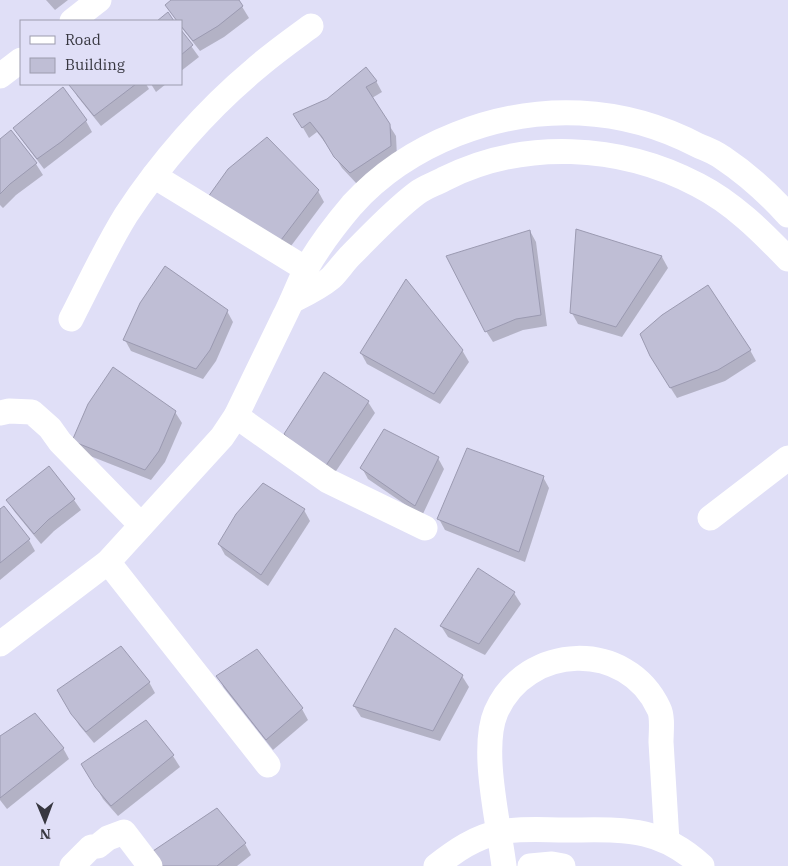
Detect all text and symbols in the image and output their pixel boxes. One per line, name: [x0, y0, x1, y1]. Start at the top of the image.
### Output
legend: [20, 20, 182, 85]
text: Road: [65, 30, 101, 49]
text: Building: [65, 55, 125, 74]
north arrow: [20, 796, 70, 846]
text: N: [40, 825, 51, 843]

